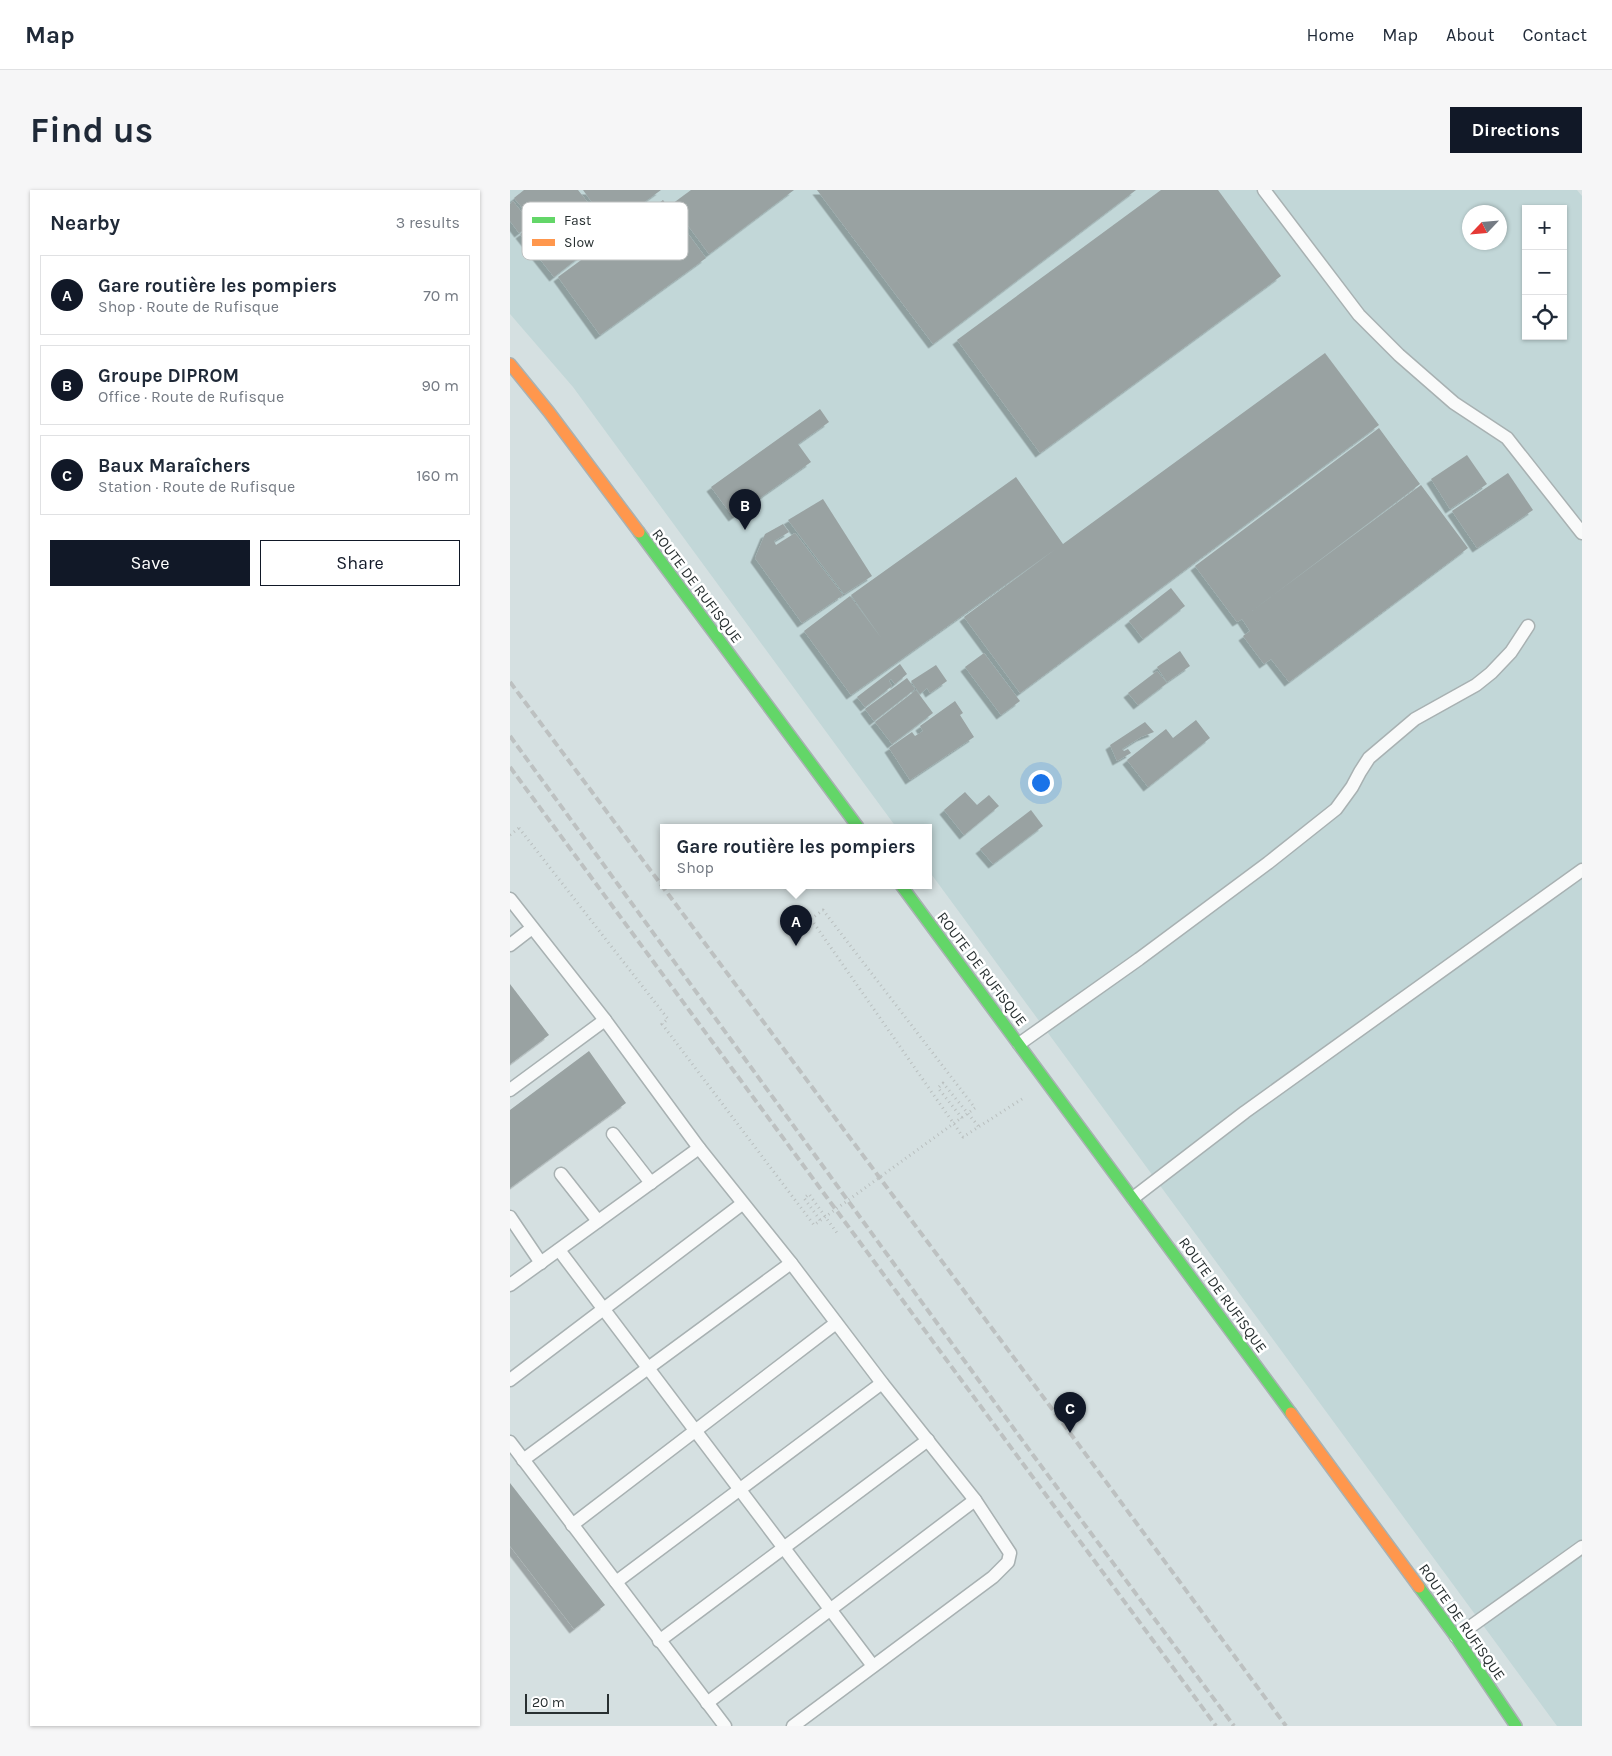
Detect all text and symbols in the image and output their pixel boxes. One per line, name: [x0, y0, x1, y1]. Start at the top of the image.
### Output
text: Map: [25, 21, 75, 49]
text: Home: [1306, 24, 1354, 46]
text: Map: [1382, 24, 1418, 46]
text: About: [1446, 24, 1495, 46]
text: Contact: [1523, 24, 1587, 46]
button: Directions: [1450, 107, 1582, 153]
text: Find us: [30, 110, 153, 151]
legend: [522, 202, 688, 260]
north arrow: [1462, 205, 1507, 250]
map controls: [1522, 205, 1567, 340]
button: +: [1522, 205, 1567, 250]
text: Nearby: [50, 211, 120, 235]
text: Fast: [564, 212, 591, 229]
text: 3 results: [396, 213, 460, 232]
text: Slow: [564, 234, 594, 251]
button: −: [1522, 250, 1567, 295]
text: Gare routière les pompiers: [98, 275, 337, 297]
text: A: [62, 286, 72, 305]
text: 70 m: [423, 286, 459, 305]
button: locate: [1522, 295, 1567, 340]
text: Shop · Route de Rufisque: [98, 297, 279, 316]
text: Groupe DIPROM: [98, 365, 239, 387]
text: B: [62, 376, 72, 395]
text: 90 m: [421, 376, 459, 395]
text: Office · Route de Rufisque: [98, 387, 284, 406]
text: Baux Maraîchers: [98, 455, 251, 477]
text: C: [62, 466, 72, 485]
text: 160 m: [416, 466, 459, 485]
text: Station · Route de Rufisque: [98, 477, 295, 496]
pin: B: [729, 489, 761, 530]
street label: ROUTE DE RUFISQUE: [648, 525, 746, 647]
button: Save: [50, 540, 250, 586]
button: Share: [260, 540, 460, 586]
your location: [1028, 770, 1054, 796]
popup: [660, 824, 932, 889]
text: Gare routière les pompiers: [676, 836, 916, 858]
text: Shop: [676, 858, 714, 877]
pin: A: [780, 905, 812, 946]
street label: ROUTE DE RUFISQUE: [933, 908, 1031, 1030]
street label: ROUTE DE RUFISQUE: [1175, 1234, 1271, 1356]
pin: C: [1054, 1392, 1086, 1433]
street label: ROUTE DE RUFISQUE: [1415, 1560, 1509, 1684]
scale bar: [525, 1691, 609, 1714]
text: 20 m: [532, 1694, 565, 1711]

